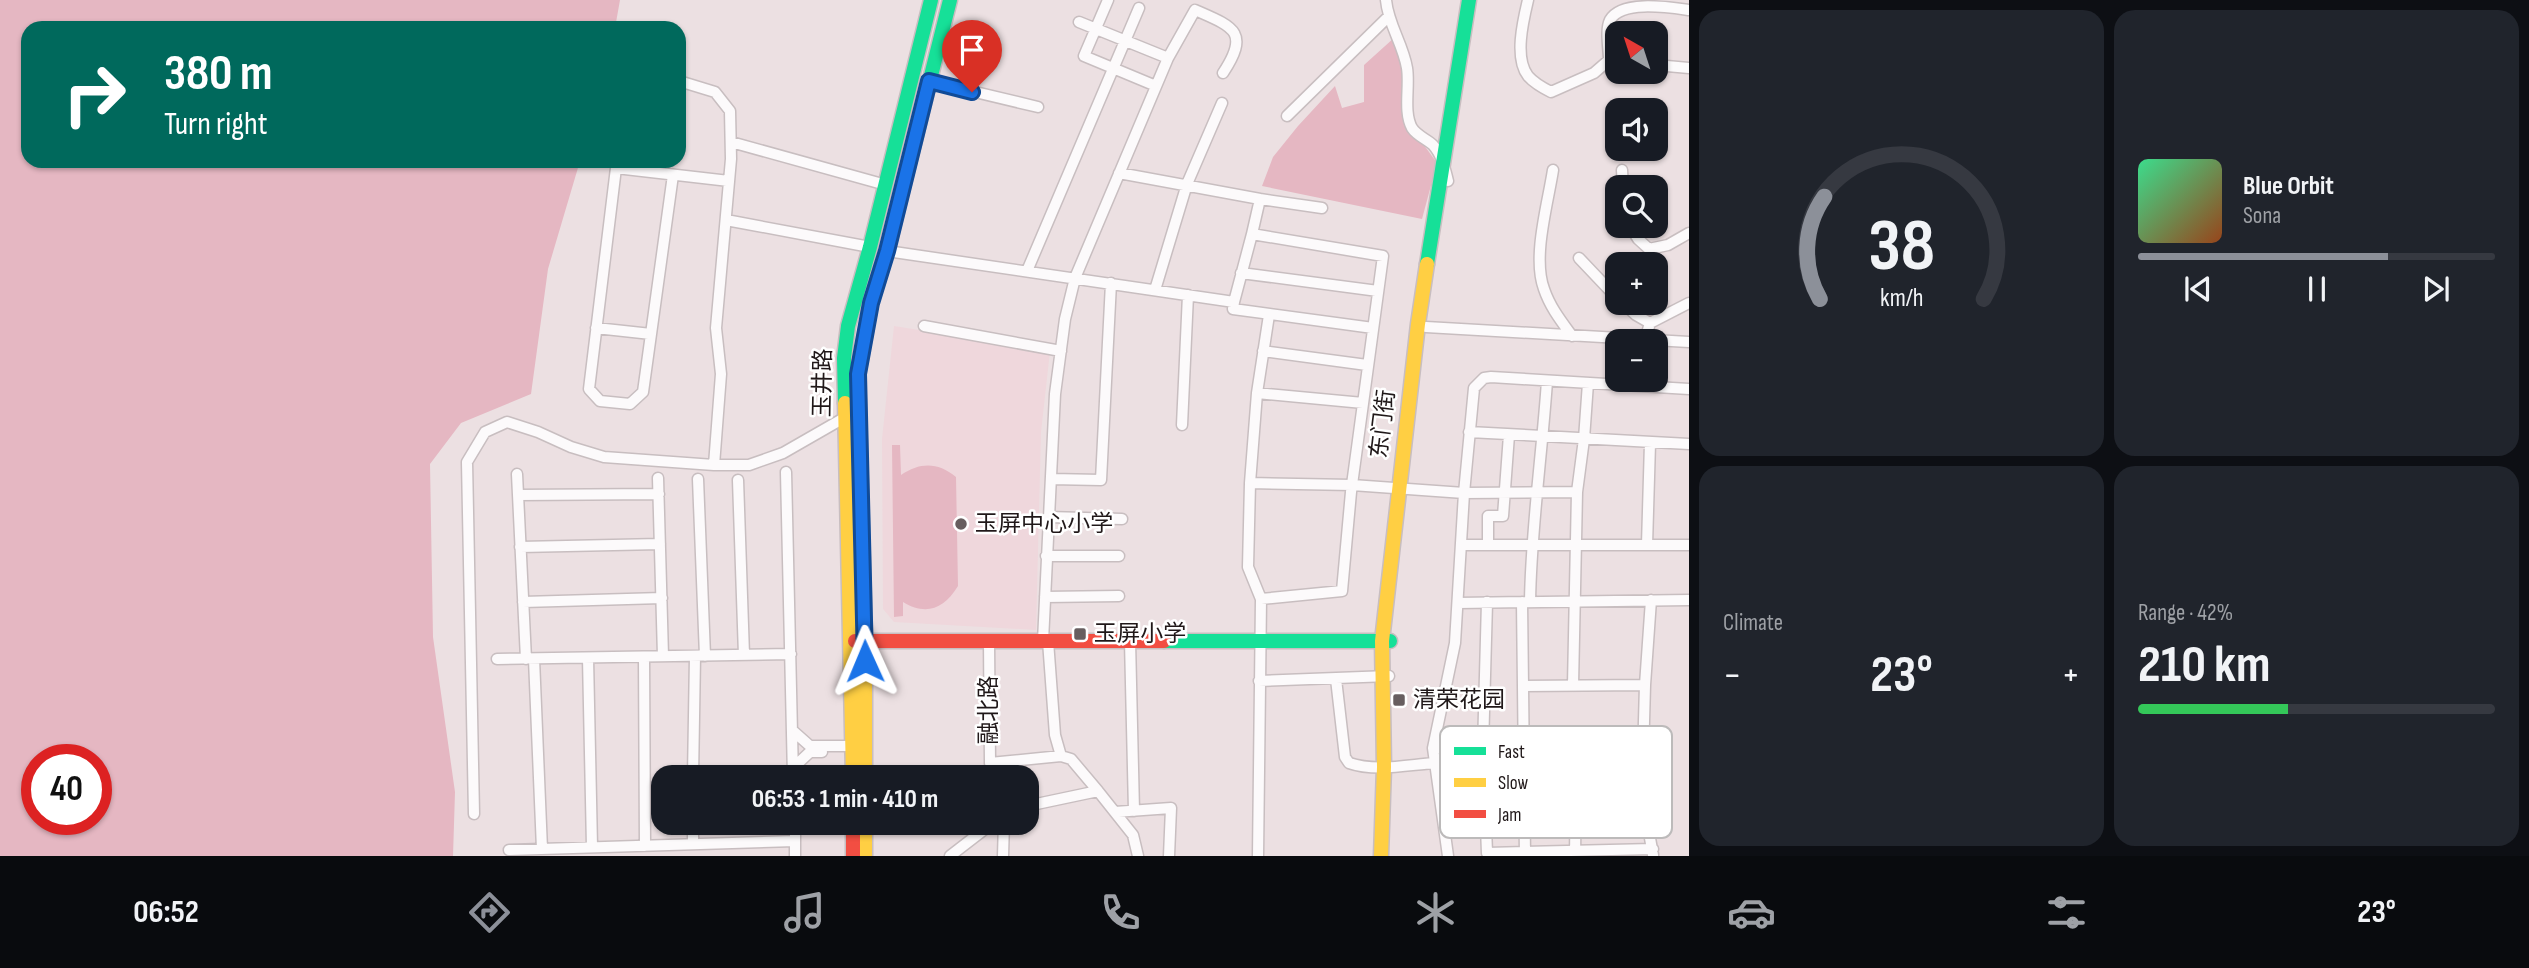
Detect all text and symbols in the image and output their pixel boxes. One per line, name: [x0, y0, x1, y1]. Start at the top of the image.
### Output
pin: [942, 20, 1002, 92]
north arrow: [1605, 21, 1668, 84]
map controls: [1605, 21, 1668, 392]
icon: arrive: [953, 31, 991, 69]
text: 380 m: [164, 45, 273, 104]
icon: right: [49, 49, 140, 140]
button: sound: [1605, 98, 1668, 161]
text: Turn right: [164, 105, 268, 144]
text: Blue Orbit: [2243, 171, 2334, 202]
button: search: [1605, 175, 1668, 238]
text: Sona: [2243, 202, 2281, 230]
text: 38: [1868, 204, 1935, 292]
button: +: [1605, 252, 1668, 315]
icon: previous: [2179, 270, 2217, 308]
icon: pause: [2298, 270, 2336, 308]
icon: next: [2417, 270, 2455, 308]
text: km/h: [1880, 283, 1923, 314]
button: −: [1605, 329, 1668, 392]
street label: 玉井路: [808, 348, 838, 418]
street label: 东门街: [1365, 388, 1401, 460]
place label: 玉屏中心小学: [975, 510, 1113, 538]
marker: 玉屏中心小学: [953, 516, 969, 532]
text: Range · 42%: [2138, 599, 2233, 627]
text: Climate: [1723, 609, 1783, 637]
place label: 玉屏小学: [1094, 620, 1186, 648]
position arrow: [828, 624, 902, 698]
marker: 玉屏小学: [1072, 626, 1088, 642]
text: 210 km: [2138, 634, 2271, 697]
text: 23°: [1870, 644, 1933, 707]
text: −: [1723, 653, 1742, 698]
text: +: [2061, 653, 2080, 698]
street label: 融北路: [975, 676, 1003, 745]
place label: 清荣花园: [1413, 686, 1505, 714]
marker: 清荣花园: [1391, 692, 1407, 708]
legend: [1440, 726, 1672, 838]
text: Fast: [1498, 741, 1525, 764]
speed limit sign: 40: [21, 744, 112, 835]
text: Slow: [1498, 772, 1528, 795]
text: 06:53 · 1 min · 410 m: [752, 784, 938, 815]
text: Jam: [1497, 804, 1521, 827]
icon: directions: [465, 888, 514, 937]
icon: music: [780, 888, 829, 937]
icon: phone: [1096, 888, 1145, 937]
icon: climate: [1411, 888, 1460, 937]
icon: car: [1727, 888, 1776, 937]
icon: filters: [2042, 888, 2091, 937]
text: 06:52: [133, 893, 199, 932]
text: 23°: [2357, 893, 2396, 932]

